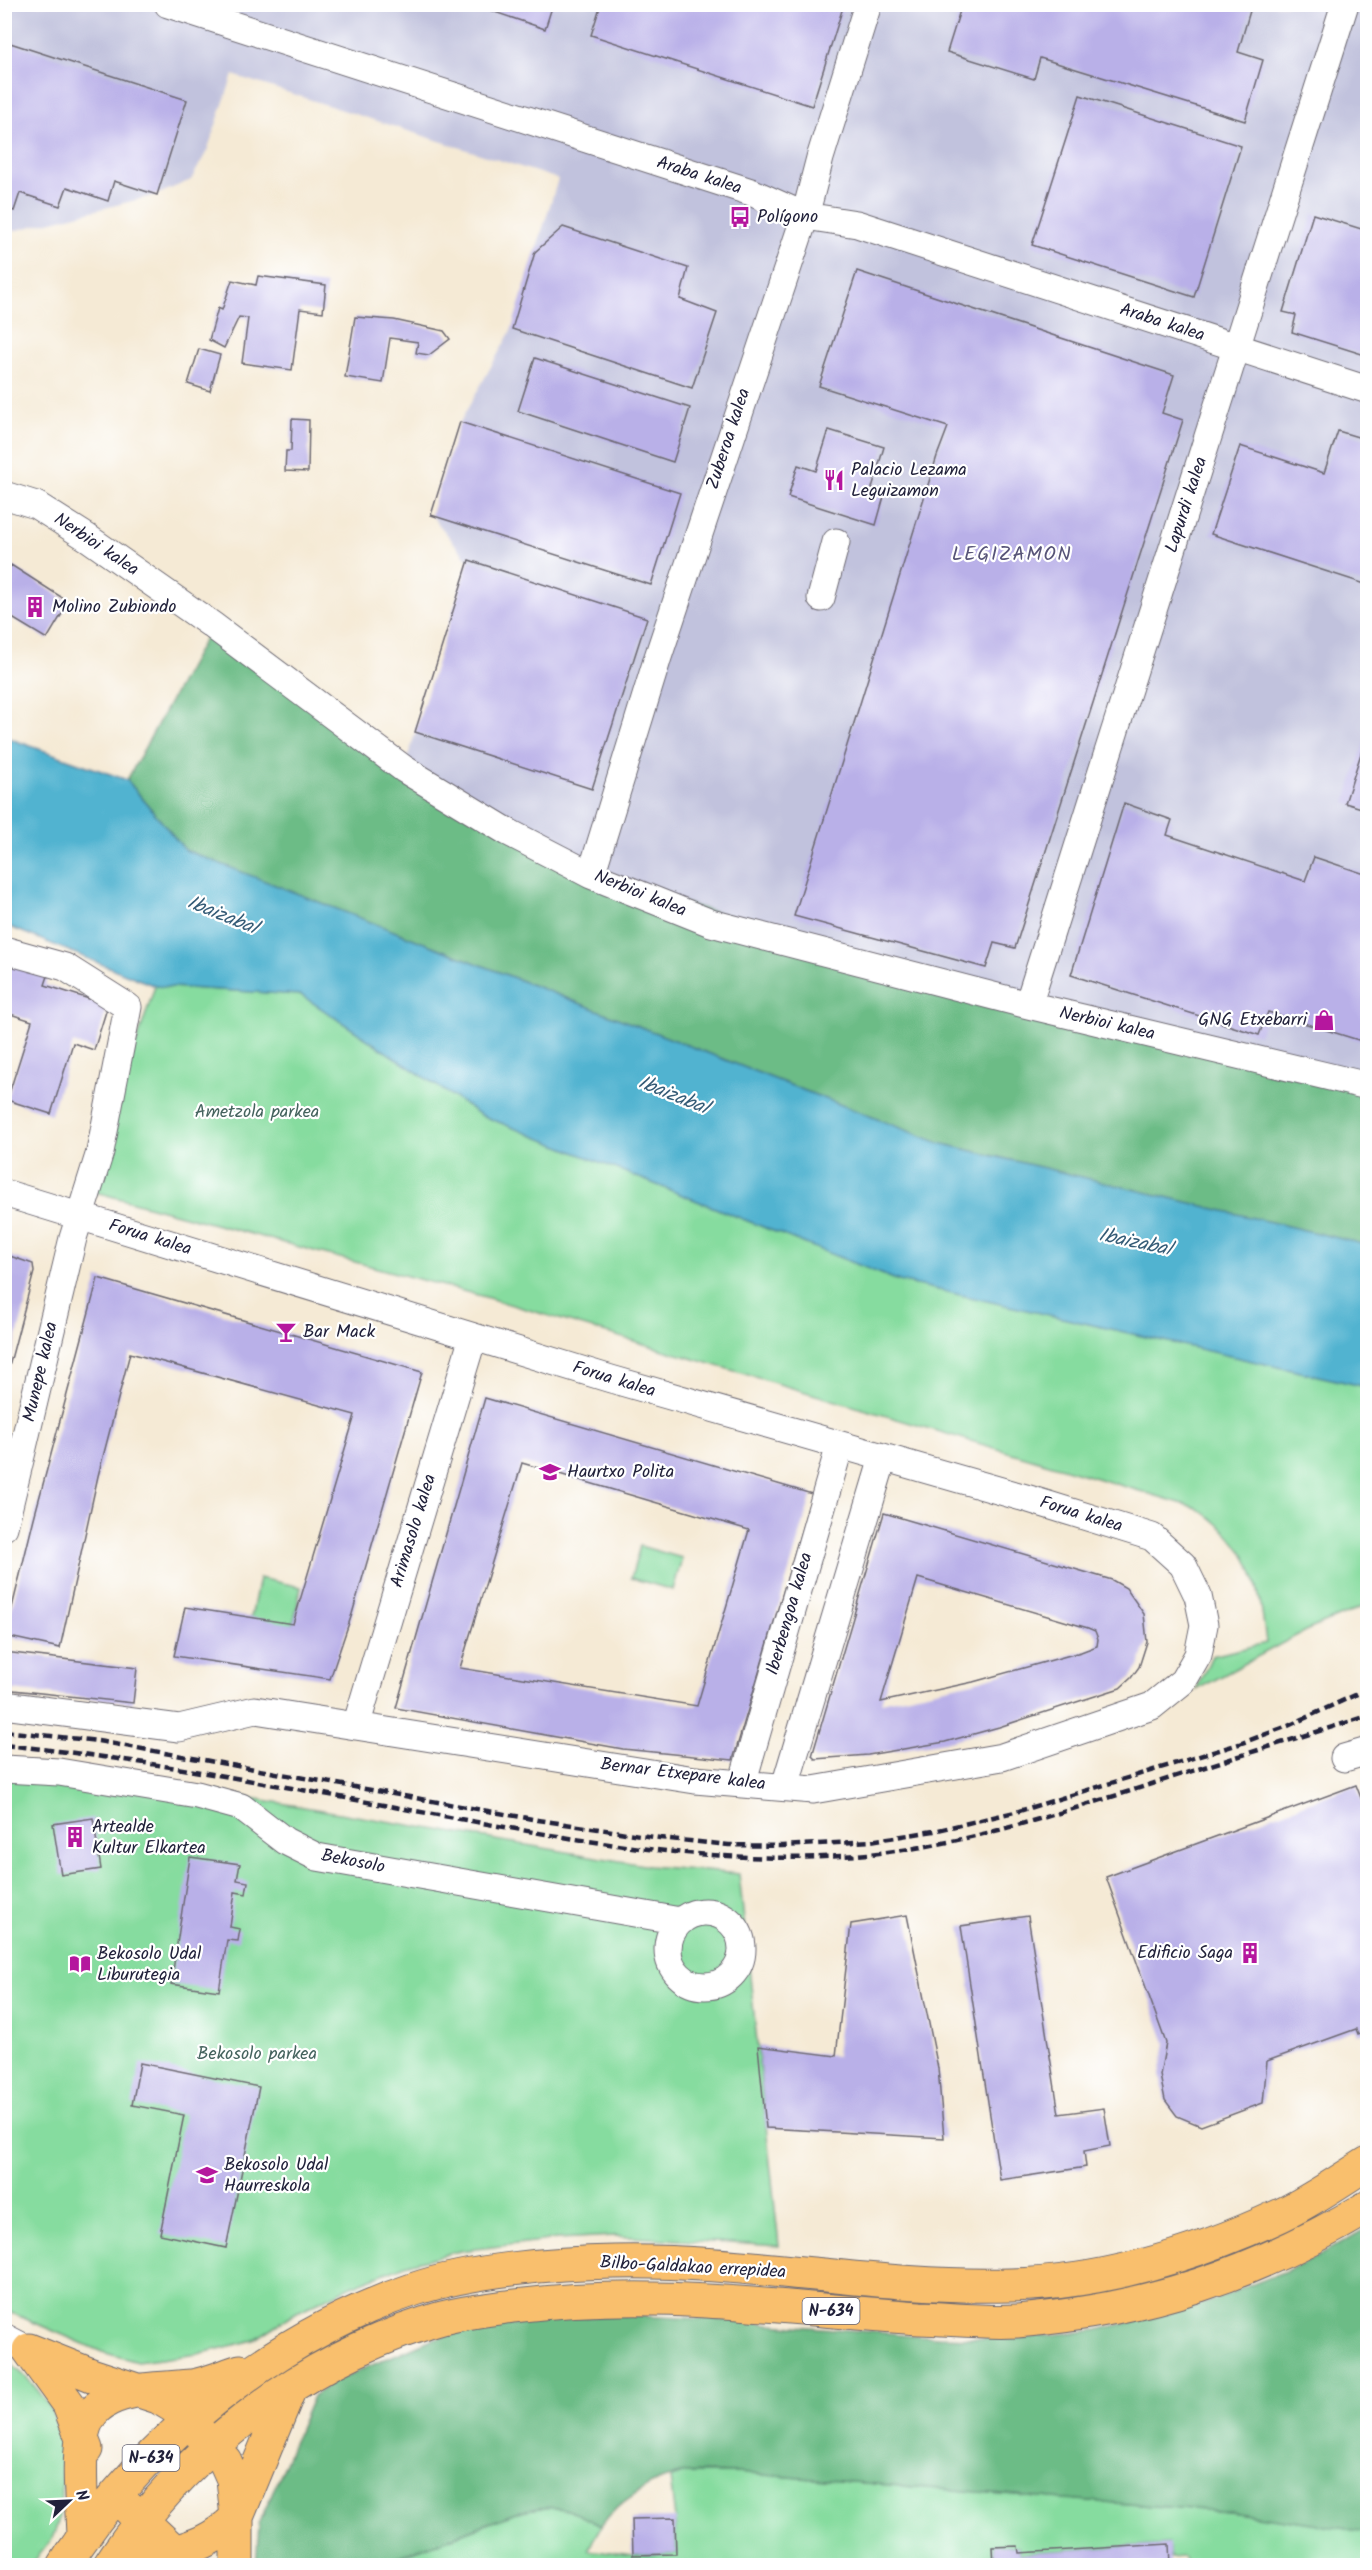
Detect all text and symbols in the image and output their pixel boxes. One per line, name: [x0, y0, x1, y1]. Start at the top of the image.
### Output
street label: Araba kalea: [653, 149, 745, 203]
place label: Polígono: [757, 203, 818, 232]
bus stop icon: Polígono: [728, 205, 752, 229]
street label: Araba kalea: [1116, 296, 1208, 350]
street label: Zuberoa kalea: [699, 385, 759, 493]
street label: Lapurdi kalea: [1158, 453, 1216, 557]
place label: Palacio Lezama Leguizamon: [851, 456, 967, 506]
restaurant icon: Palacio Lezama Leguizamon: [822, 468, 846, 492]
street label: Nerbioi kalea: [47, 506, 145, 584]
district label: LEGIZAMON: [952, 539, 1072, 571]
place label: Molino Zubiondo: [52, 593, 176, 622]
building icon: Molino Zubiondo: [23, 595, 47, 619]
street label: Nerbioi kalea: [589, 862, 691, 926]
water label: Ibaizabal: [182, 887, 266, 946]
street label: Nerbioi kalea: [1056, 999, 1158, 1049]
place label: GNG Etxebarri: [1198, 1006, 1308, 1035]
shop icon: GNG Etxebarri: [1312, 1008, 1336, 1032]
water label: Ibaizabal: [633, 1067, 717, 1126]
park label: Ametzola parkea: [195, 1098, 319, 1127]
street label: Forua kalea: [105, 1212, 195, 1264]
water label: Ibaizabal: [1096, 1220, 1178, 1267]
place label: Bar Mack: [303, 1318, 376, 1347]
street label: Munepe kalea: [15, 1319, 67, 1425]
bar icon: Bar Mack: [274, 1320, 298, 1344]
street label: Forua kalea: [569, 1354, 659, 1406]
place label: Haurtxo Polita: [567, 1458, 674, 1487]
school or university icon: Haurtxo Polita: [538, 1460, 562, 1484]
street label: Arimasolo kalea: [383, 1471, 445, 1591]
street label: Forua kalea: [1036, 1489, 1126, 1541]
street label: Iberbengoa kalea: [759, 1549, 821, 1679]
street label: Bernar Etxepare kalea: [599, 1750, 767, 1800]
place label: Artealde Kultur Elkartea: [92, 1813, 206, 1863]
building icon: Artealde Kultur Elkartea: [63, 1825, 87, 1849]
street label: Bekosolo: [319, 1842, 387, 1882]
place label: Edificio Saga: [1137, 1939, 1233, 1968]
place label: Bekosolo Udal Liburutegia: [97, 1940, 202, 1990]
building icon: Edificio Saga: [1238, 1941, 1262, 1965]
library icon: Bekosolo Udal Liburutegia: [68, 1952, 92, 1976]
park label: Bekosolo parkea: [197, 2040, 317, 2069]
place label: Bekosolo Udal Haurreskola: [224, 2151, 329, 2201]
school or university icon: Bekosolo Udal Haurreskola: [195, 2163, 219, 2187]
street label: Bilbo-Galdakao errepidea: [599, 2249, 787, 2287]
road number: N-634: [802, 2298, 860, 2324]
road number: N-634: [122, 2445, 180, 2471]
north arrow: [39, 2471, 99, 2531]
text: N: [68, 2486, 95, 2505]

